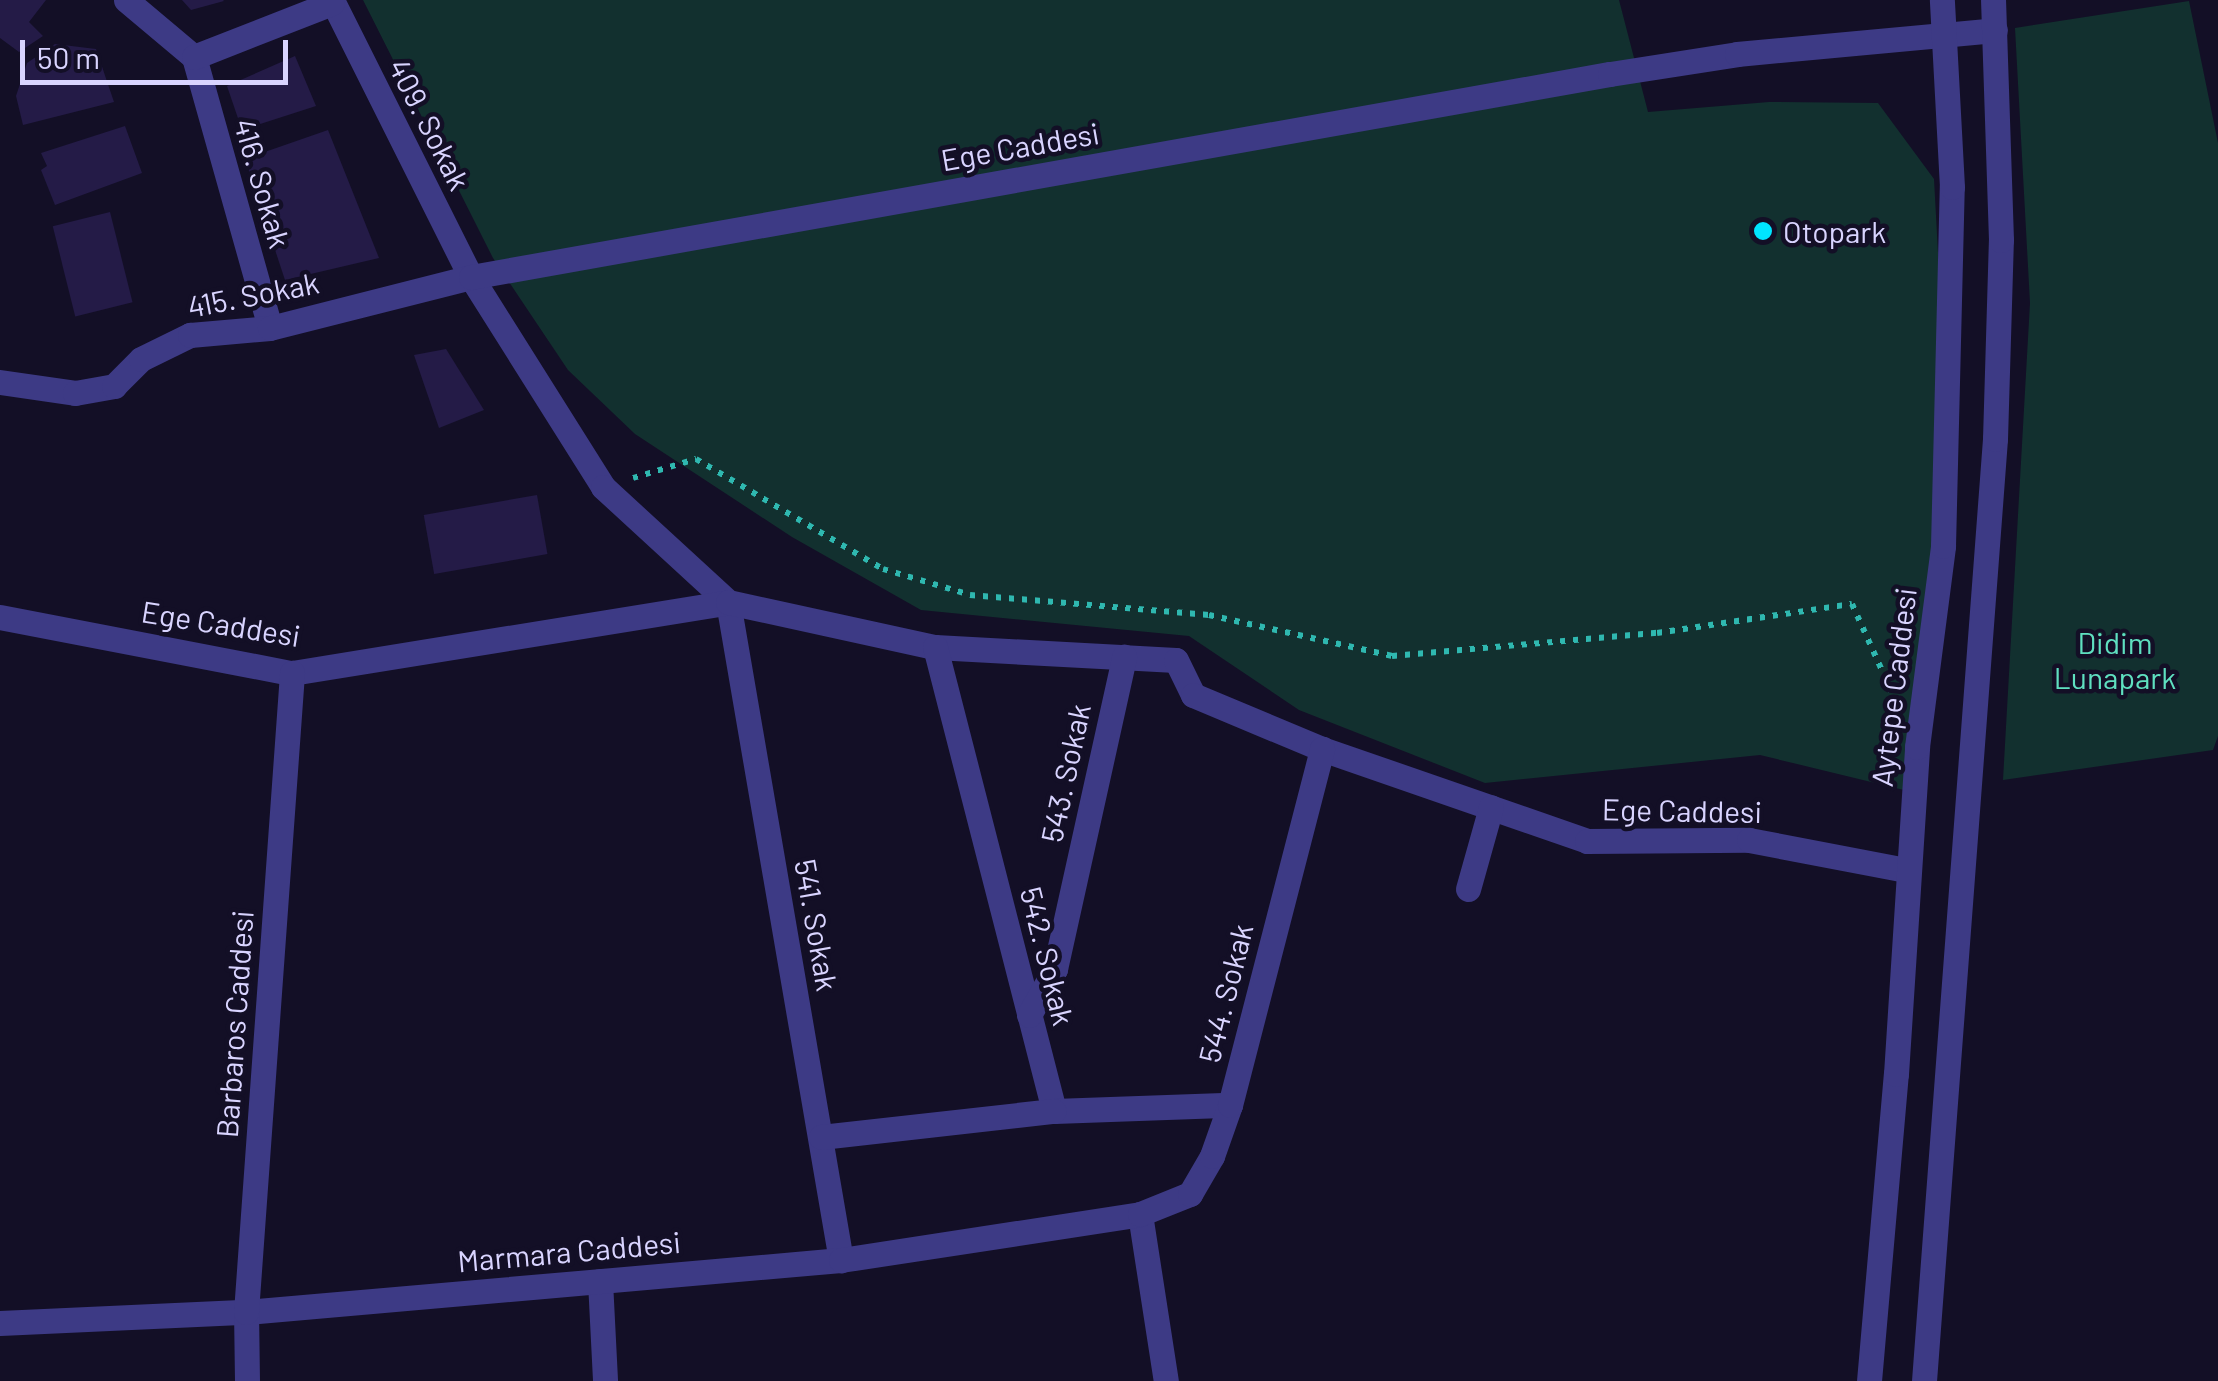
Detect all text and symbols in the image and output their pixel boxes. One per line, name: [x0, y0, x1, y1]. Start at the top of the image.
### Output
scale bar: [25, 20, 292, 82]
text: 50 m: [37, 39, 100, 75]
street label: 409. Sokak: [382, 52, 478, 196]
street label: 416. Sokak: [227, 114, 299, 252]
street label: Ege Caddesi: [938, 114, 1102, 178]
place label: Otopark: [1783, 213, 1886, 249]
marker: Otopark: [1752, 220, 1774, 242]
street label: 415. Sokak: [184, 264, 322, 324]
street label: Aytepe Caddesi: [1863, 586, 1923, 788]
street label: Ege Caddesi: [139, 593, 303, 653]
park label: Didim Lunapark: [2054, 624, 2176, 694]
street label: 543. Sokak: [1033, 700, 1097, 846]
street label: Ege Caddesi: [1602, 791, 1762, 829]
street label: 541. Sokak: [788, 856, 846, 994]
street label: 542. Sokak: [1013, 883, 1083, 1029]
street label: Barbaros Caddesi: [208, 909, 260, 1139]
street label: 544. Sokak: [1190, 920, 1260, 1066]
street label: Marmara Caddesi: [456, 1223, 682, 1279]

